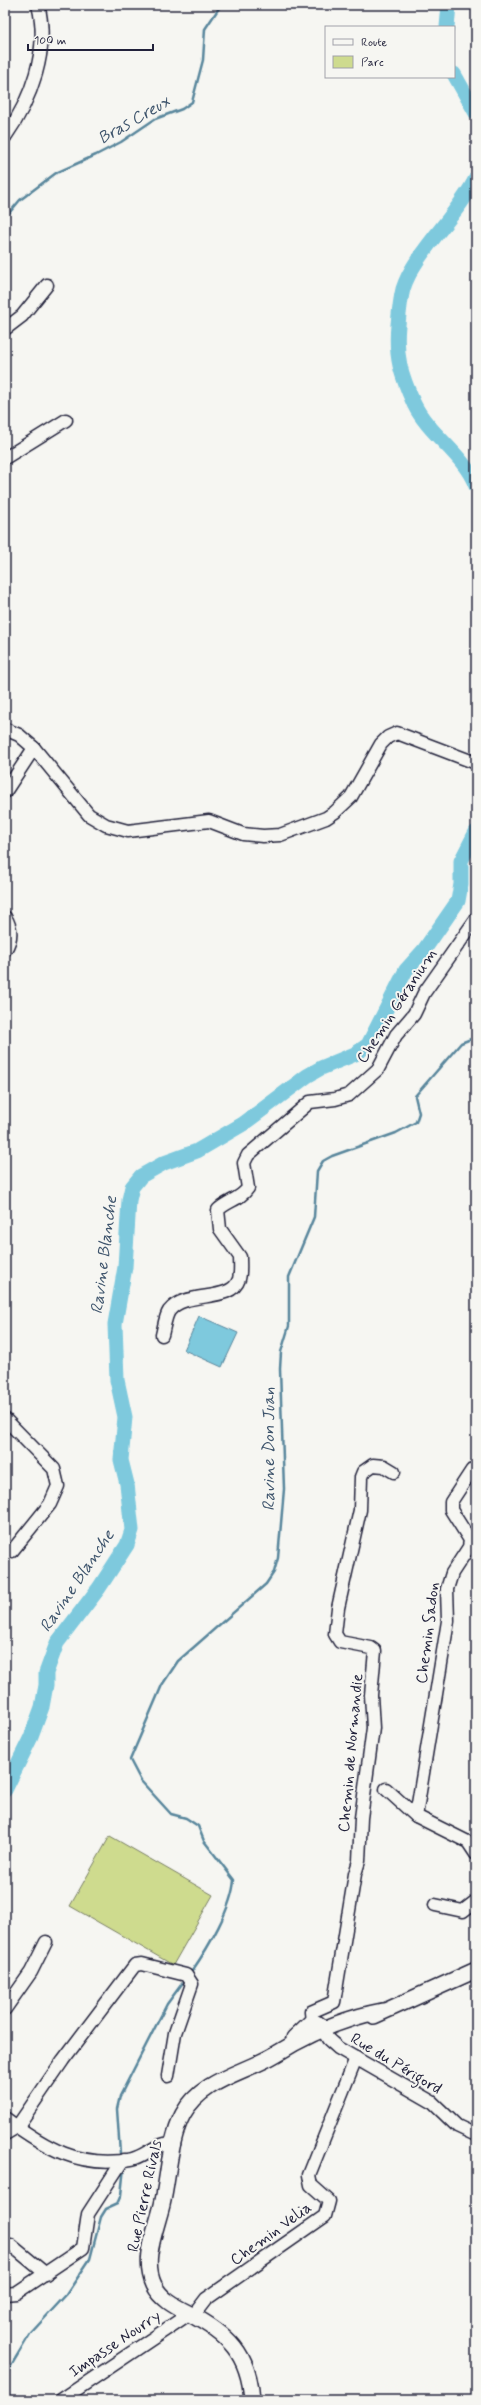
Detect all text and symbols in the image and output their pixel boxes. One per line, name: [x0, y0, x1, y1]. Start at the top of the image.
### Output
scale bar: [28, 26, 153, 52]
legend: [325, 26, 455, 78]
text: 100 m: [34, 33, 66, 49]
text: Route: [361, 35, 387, 51]
text: Parc: [361, 55, 384, 71]
water label: Bras Creux: [94, 90, 174, 149]
street label: Chemin Géranium: [352, 944, 442, 1068]
water label: Ravine Blanche: [86, 1194, 122, 1315]
water label: Ravine Don Juan: [258, 1387, 280, 1511]
water label: Ravine Blanche: [35, 1525, 120, 1636]
street label: Chemin Sadon: [411, 1581, 445, 1685]
street label: Chemin de Normandie: [334, 1673, 368, 1833]
street label: Rue du Périgord: [346, 2028, 446, 2100]
street label: Rue Pierre Rivals: [123, 2138, 167, 2254]
street label: Chemin Velia: [226, 2197, 316, 2271]
street label: Impasse Nourry: [65, 2306, 165, 2382]

